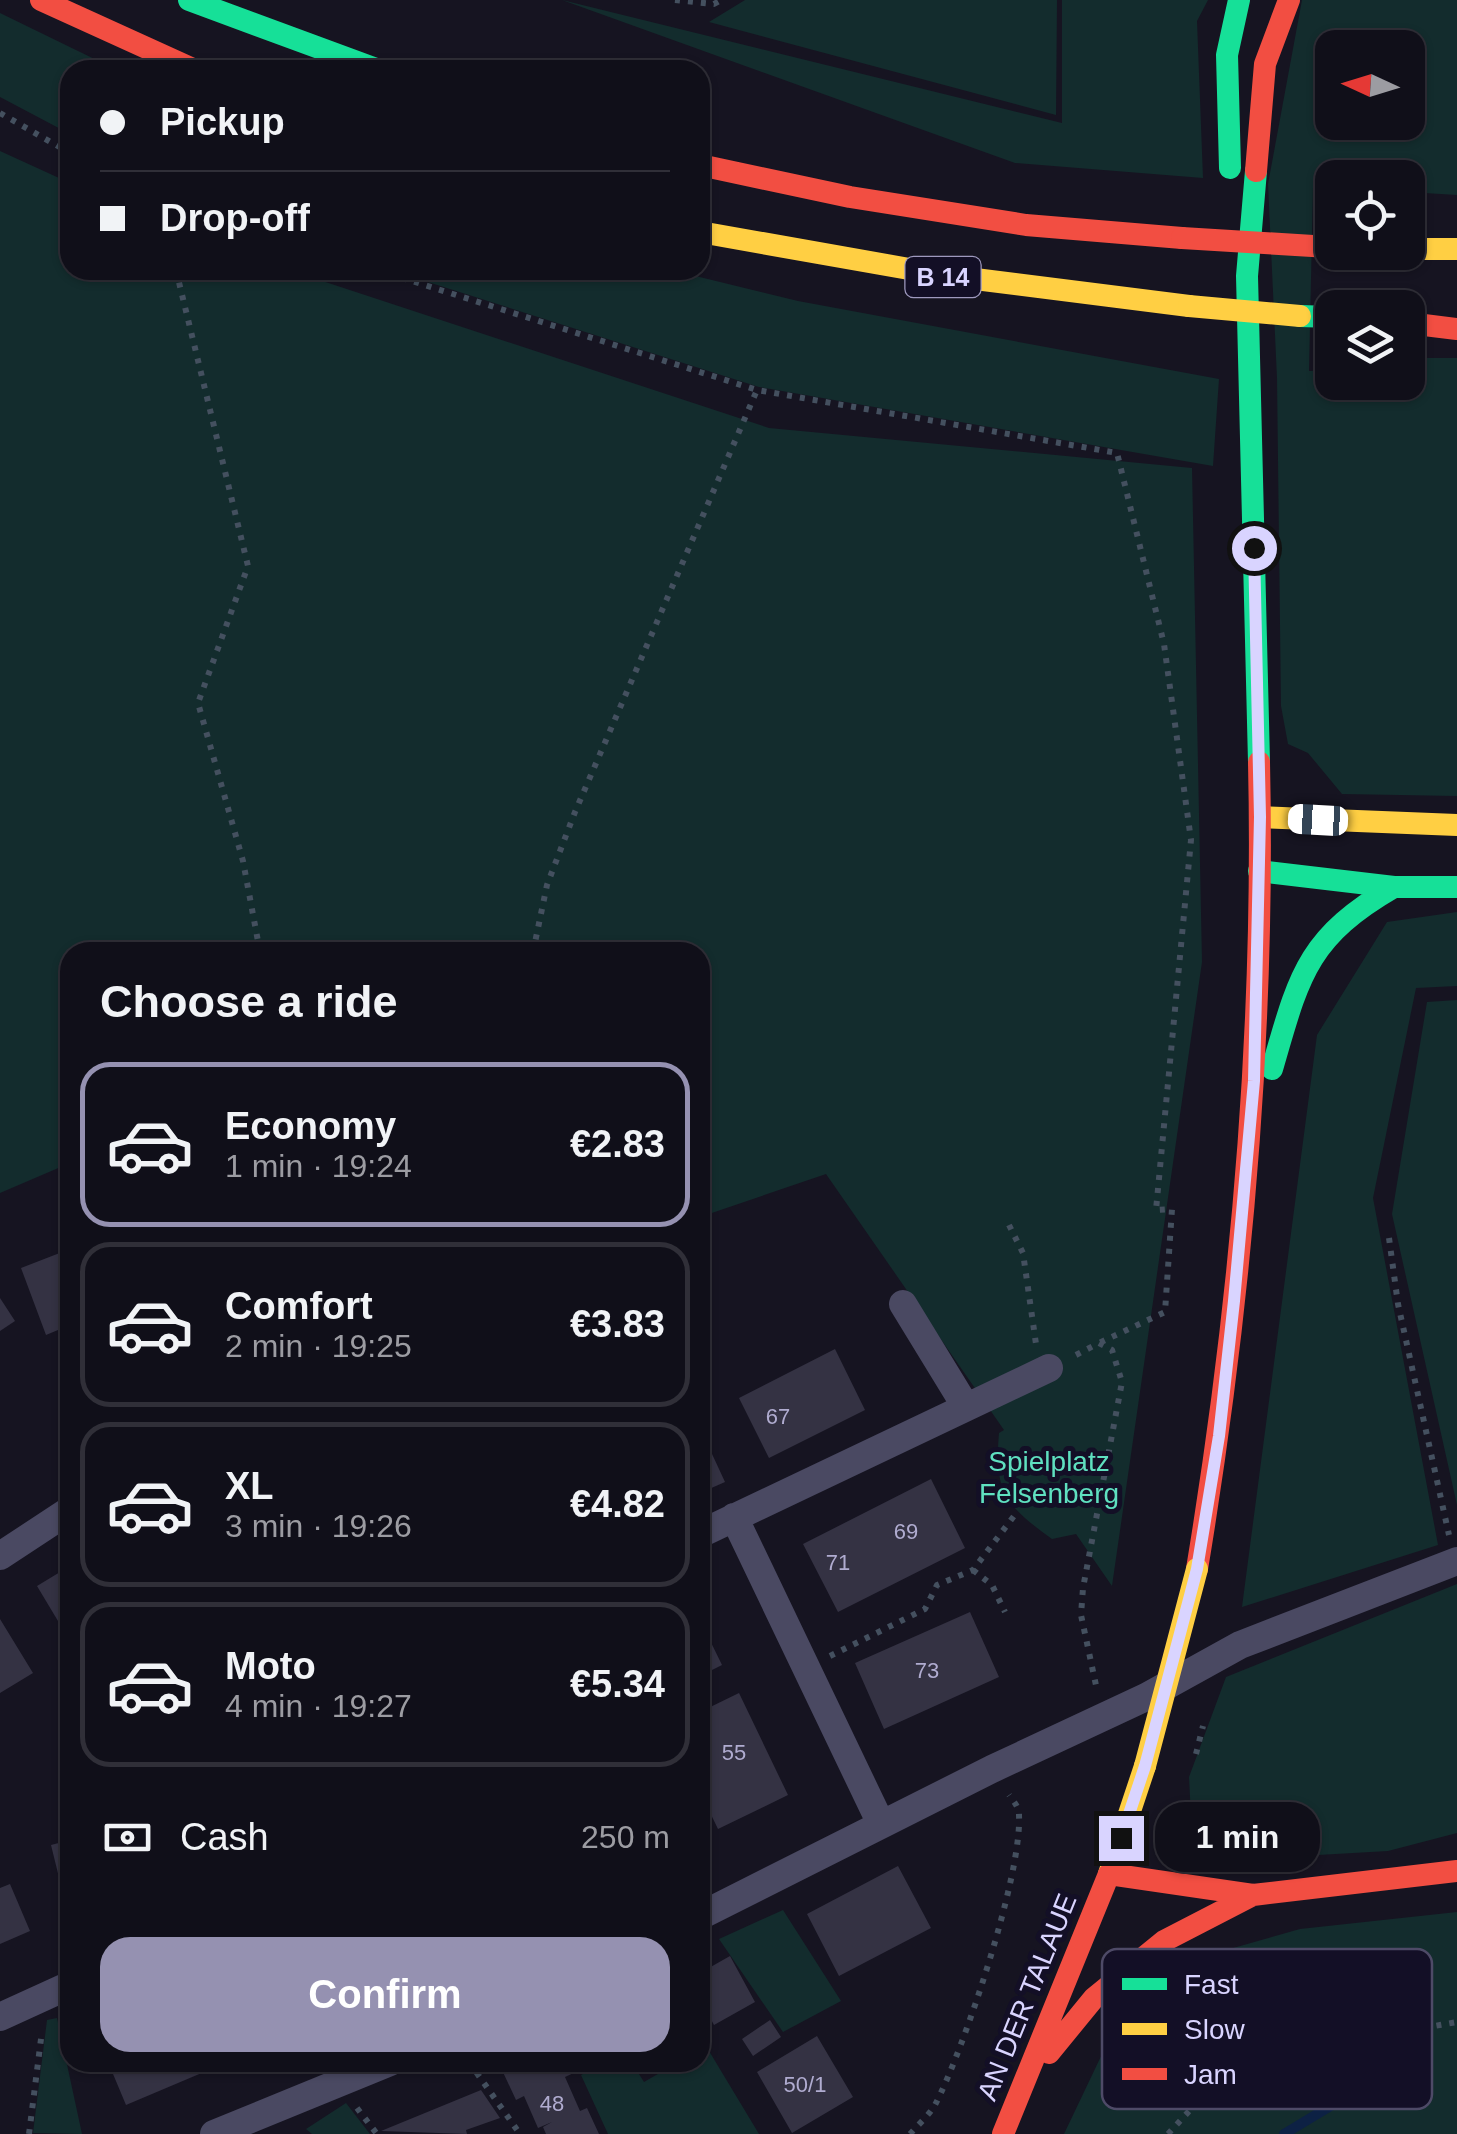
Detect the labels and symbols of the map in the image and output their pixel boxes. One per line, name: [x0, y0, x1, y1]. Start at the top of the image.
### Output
north arrow: [1315, 30, 1425, 140]
road number: B 14: [906, 257, 980, 297]
route start: [1232, 526, 1277, 571]
car: [1287, 803, 1349, 837]
house number: 67: [766, 1404, 790, 1429]
park label: Spielplatz Felsenberg: [979, 1446, 1119, 1509]
house number: 69: [894, 1519, 918, 1544]
house number: 71: [826, 1550, 850, 1575]
house number: 73: [915, 1658, 939, 1683]
house number: 55: [722, 1740, 746, 1765]
callout: 1 min: [1156, 1803, 1321, 1873]
route end: [1099, 1816, 1144, 1861]
street label: AN DER TALAUE: [971, 1889, 1083, 2105]
legend: [1102, 1949, 1432, 2109]
text: Fast: [1184, 1969, 1239, 2000]
text: Slow: [1184, 2014, 1245, 2045]
text: Jam: [1184, 2059, 1237, 2090]
house number: 50/1: [784, 2072, 826, 2097]
house number: 48: [540, 2091, 564, 2116]

